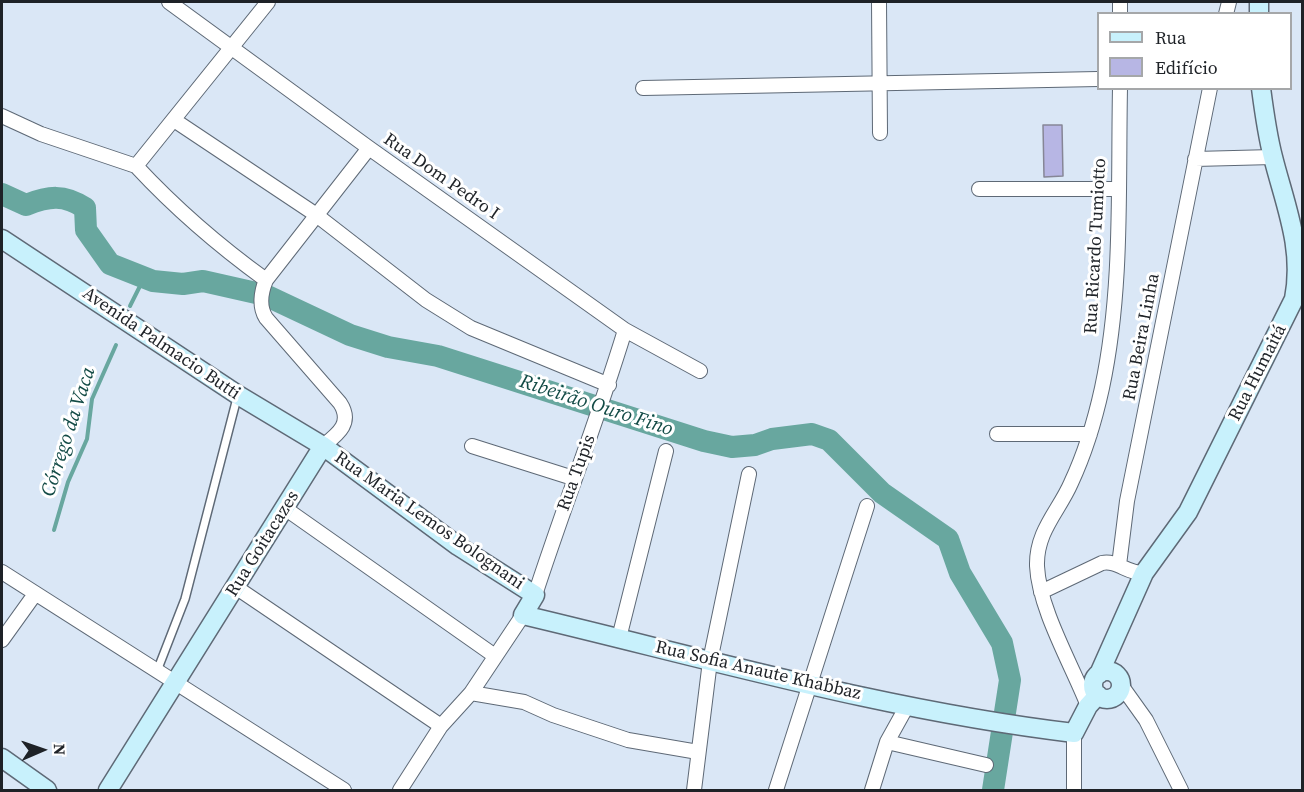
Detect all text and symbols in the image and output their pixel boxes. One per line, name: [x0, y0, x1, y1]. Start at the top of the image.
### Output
legend: [1097, 12, 1292, 90]
text: Rua: [1155, 25, 1186, 50]
text: Edifício: [1155, 55, 1218, 80]
street label: Rua Dom Pedro I: [379, 129, 503, 225]
street label: Rua Ricardo Tumiotto: [1081, 158, 1111, 334]
street label: Rua Beira Linha: [1119, 272, 1165, 402]
street label: Avenida Palmacio Butti: [78, 283, 244, 405]
street label: Rua Humaitá: [1224, 321, 1292, 425]
water label: Córrego da Vaca: [37, 364, 101, 500]
water label: Ribeirão Ouro Fino: [516, 370, 676, 442]
street label: Rua Tupis: [553, 432, 601, 514]
street label: Rua Maria Lemos Bolognani: [330, 447, 528, 595]
street label: Rua Goitacazes: [222, 487, 304, 601]
street label: Rua Sofia Anaute Khabbaz: [653, 637, 863, 705]
north arrow: [12, 720, 72, 780]
text: N: [49, 743, 71, 756]

